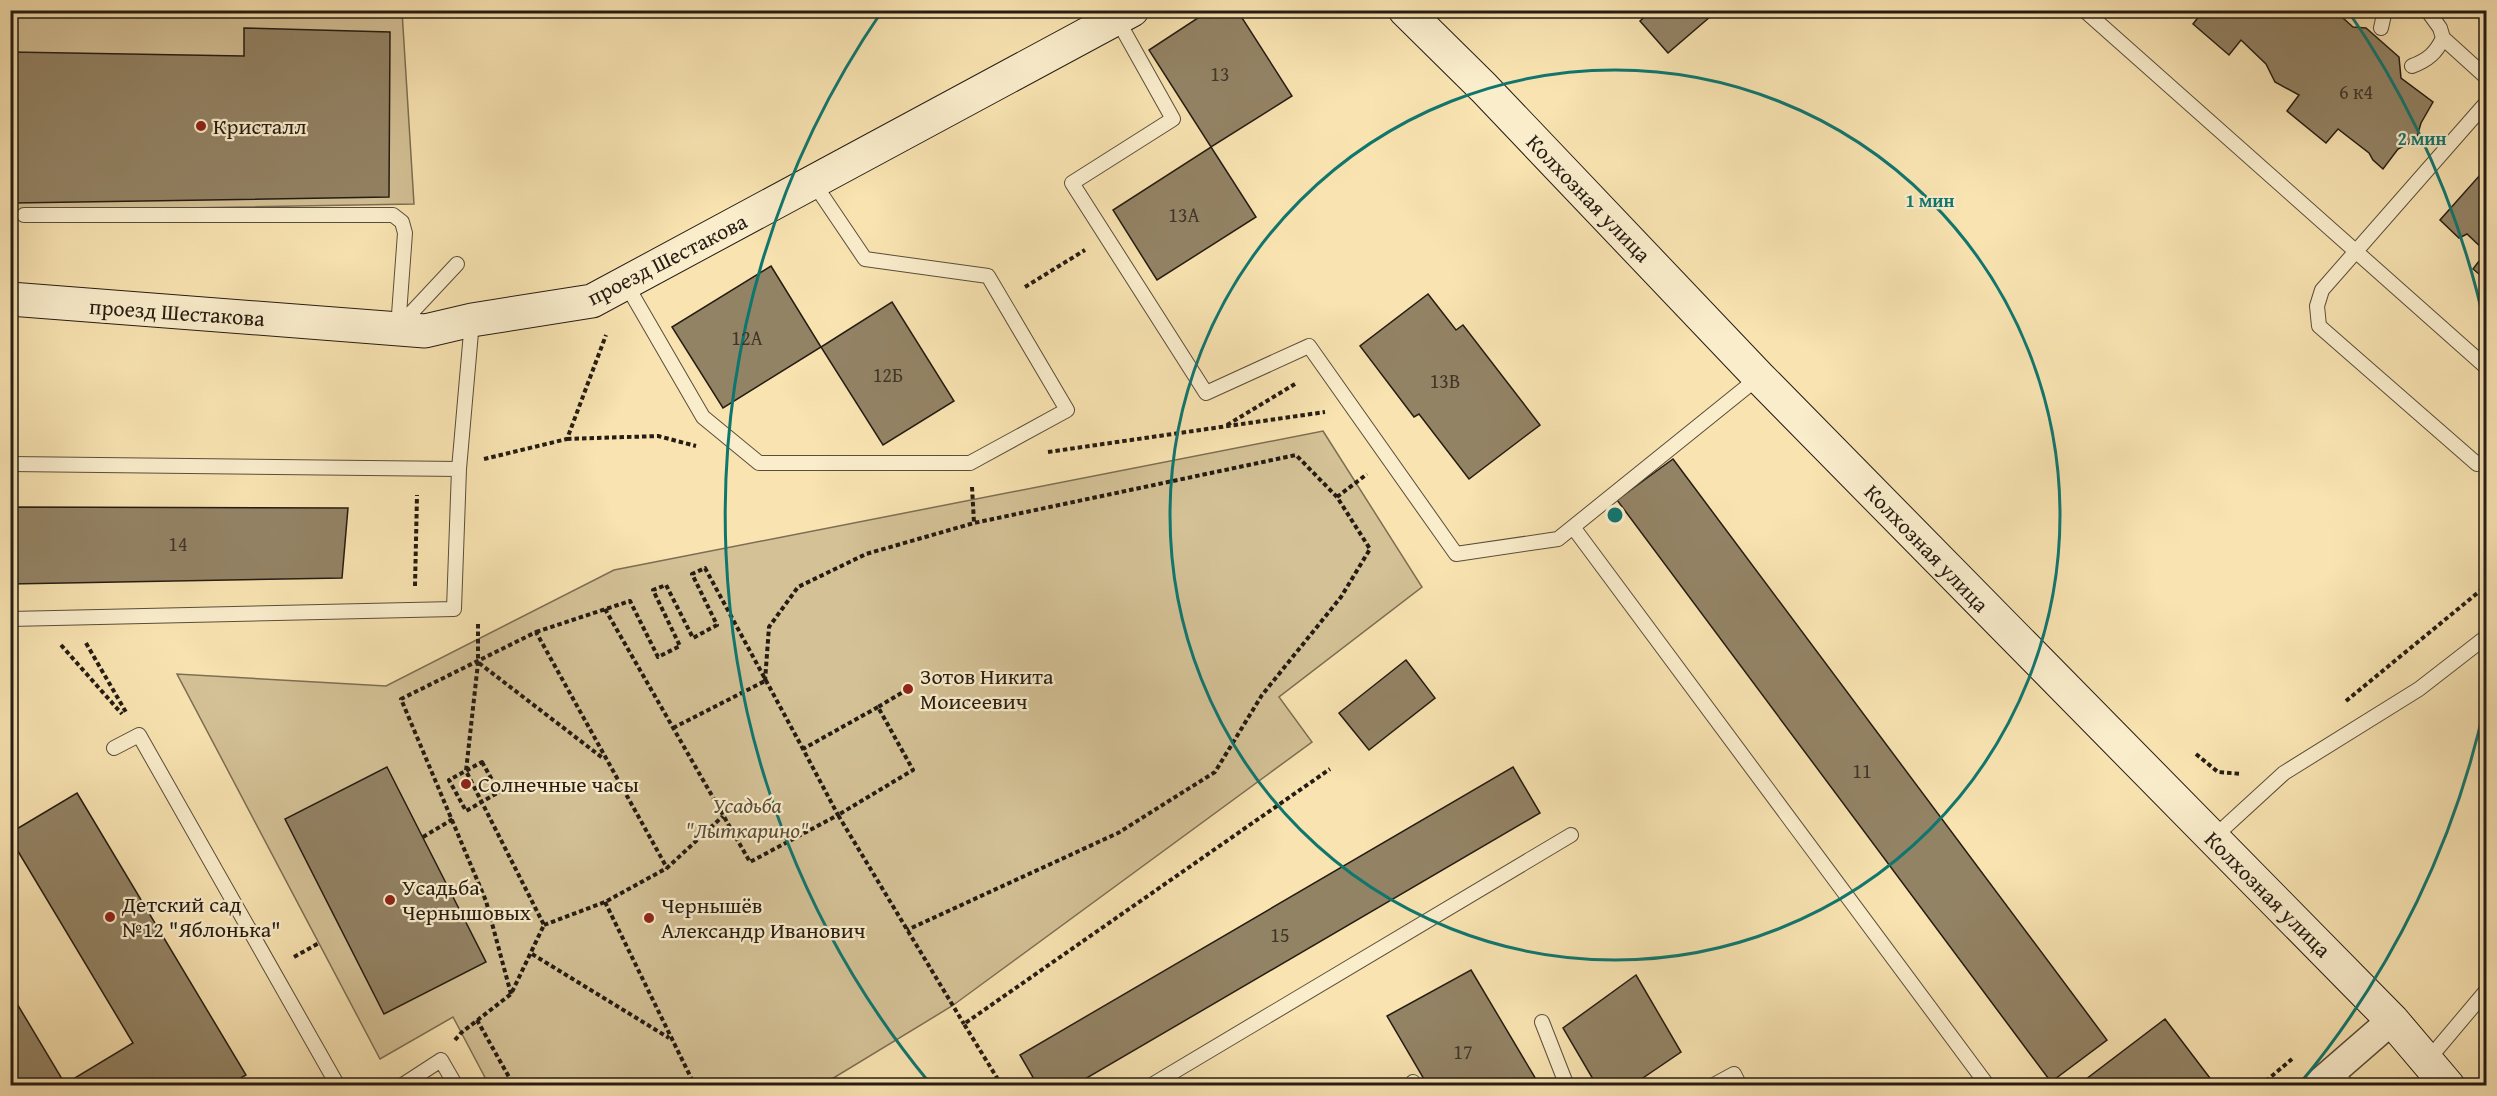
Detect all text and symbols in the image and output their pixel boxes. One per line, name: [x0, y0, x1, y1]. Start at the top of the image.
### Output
house number: 13: [1210, 59, 1230, 88]
house number: 6 к4: [2339, 77, 2373, 106]
place label: Кристалл: [213, 110, 307, 142]
marker: Кристалл: [194, 119, 208, 133]
text: 2 мин: [2397, 125, 2447, 152]
street label: Колхозная улица: [1519, 127, 1659, 270]
text: 1 мин: [1905, 187, 1955, 214]
house number: 13А: [1168, 200, 1200, 229]
street label: проезд Шестакова: [581, 205, 753, 313]
street label: проезд Шестакова: [88, 290, 266, 334]
house number: 12А: [731, 323, 763, 352]
house number: 12Б: [873, 360, 903, 389]
house number: 13В: [1430, 366, 1460, 395]
street label: Колхозная улица: [1857, 477, 1997, 620]
centre of rings: [1605, 505, 1625, 525]
house number: 14: [168, 529, 188, 558]
place label: Зотов Никита Моисеевич: [920, 660, 1054, 717]
marker: Зотов Никита Моисеевич: [901, 682, 915, 696]
house number: 11: [1852, 756, 1872, 785]
place label: Солнечные часы: [478, 768, 639, 800]
marker: Солнечные часы: [459, 777, 473, 791]
park label: Усадьба "Лыткарино": [685, 789, 809, 846]
street label: Колхозная улица: [2197, 823, 2339, 965]
place label: Усадьба Чернышовых: [402, 871, 532, 928]
place label: Детский сад №12 "Яблонька": [121, 888, 281, 945]
place label: Чернышёв Александр Иванович: [661, 889, 866, 946]
marker: Усадьба Чернышовых: [383, 893, 397, 907]
marker: Детский сад №12 "Яблонька": [103, 910, 117, 924]
marker: Чернышёв Александр Иванович: [642, 911, 656, 925]
house number: 15: [1270, 920, 1290, 949]
house number: 17: [1453, 1037, 1473, 1066]

